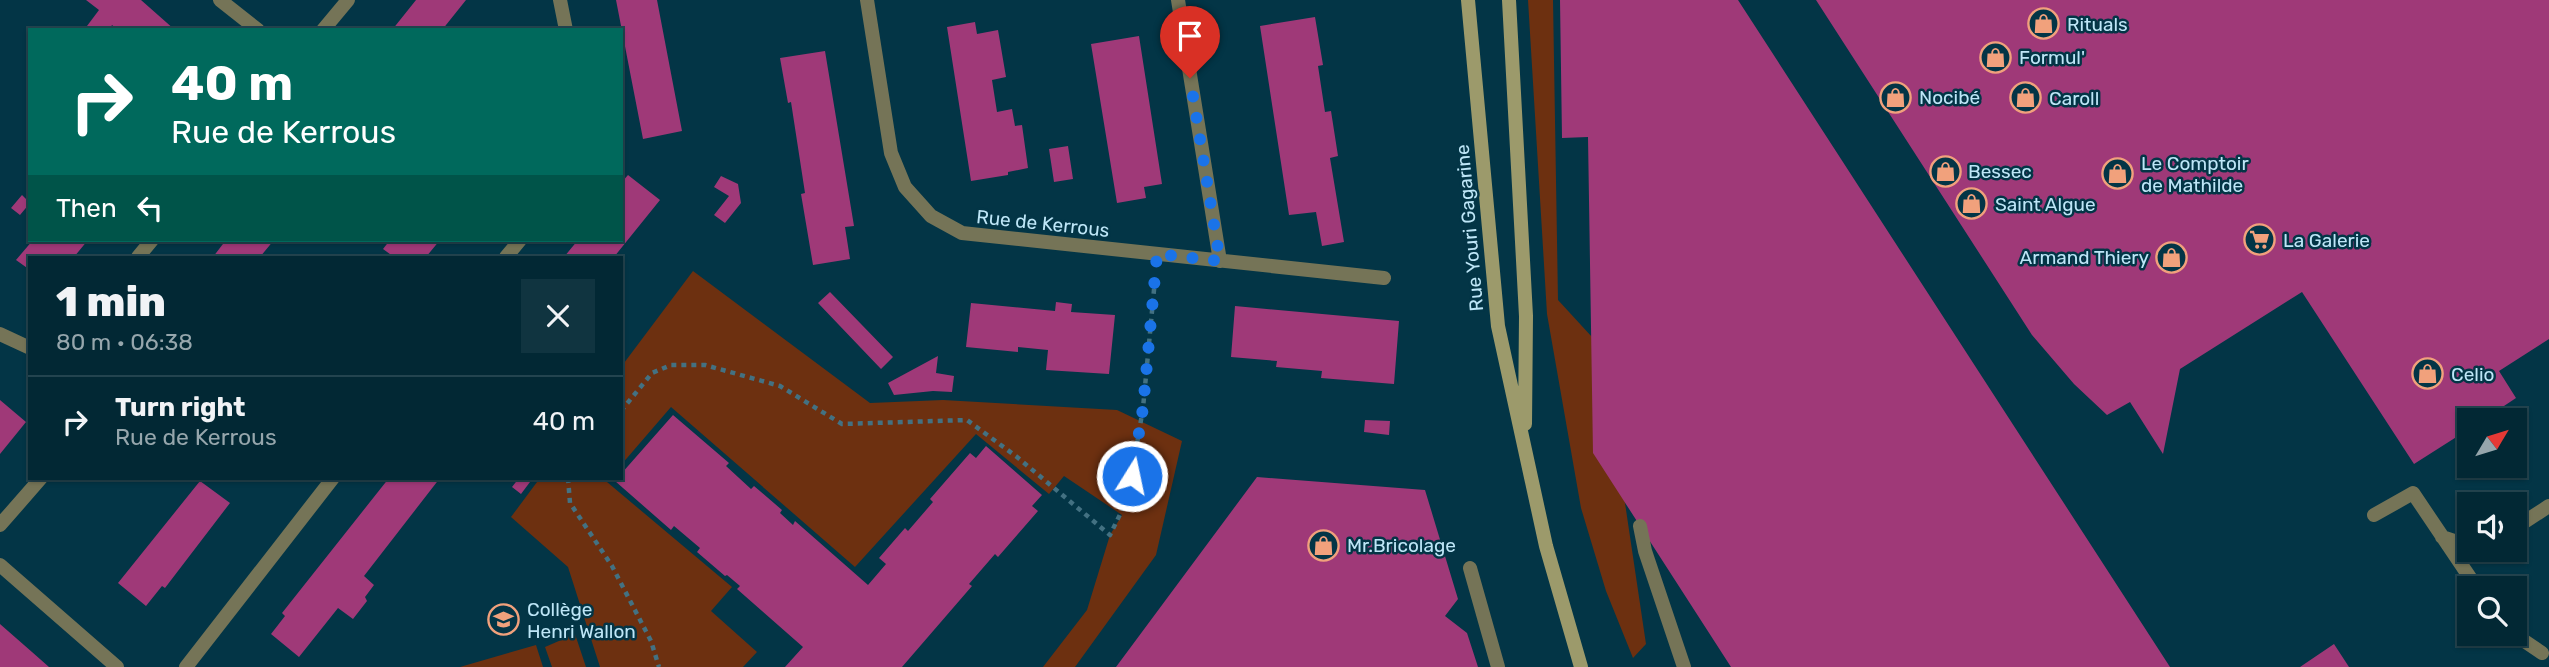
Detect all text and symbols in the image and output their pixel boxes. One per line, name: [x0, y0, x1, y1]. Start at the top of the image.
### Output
pin: [1160, 6, 1220, 78]
shop icon: Rituals: [2027, 7, 2061, 41]
place label: Rituals: [2067, 13, 2128, 36]
icon: arrive: [1171, 17, 1209, 55]
shop icon: Formul': [1979, 40, 2013, 74]
place label: Formul': [2019, 46, 2085, 69]
text: 40 m: [171, 54, 293, 112]
icon: right: [56, 56, 147, 147]
shop icon: Nocibé: [1879, 80, 1913, 114]
shop icon: Caroll: [2009, 81, 2043, 115]
place label: Nocibé: [1919, 86, 1980, 109]
place label: Caroll: [2049, 87, 2099, 110]
text: Rue de Kerrous: [171, 113, 396, 151]
street label: Rue Youri Gagarine: [1451, 144, 1488, 312]
place label: Le Comptoir de Mathilde: [2141, 152, 2249, 197]
shop icon: Bessec: [1928, 154, 1962, 188]
shop icon: Le Comptoir de Mathilde: [2101, 157, 2135, 191]
place label: Bessec: [1968, 160, 2032, 183]
shop icon: Saint Algue: [1955, 187, 1989, 221]
icon: left: [131, 189, 169, 227]
text: Then: [56, 193, 117, 224]
place label: Saint Algue: [1995, 193, 2096, 216]
street label: Rue de Kerrous: [975, 205, 1111, 242]
supermarket icon: La Galerie: [2243, 223, 2277, 257]
place label: La Galerie: [2283, 229, 2370, 252]
shop icon: Armand Thiery: [2155, 240, 2189, 274]
place label: Armand Thiery: [2020, 246, 2149, 269]
text: 1 min: [56, 277, 166, 327]
button: close: [521, 279, 595, 353]
text: 80 m · 06:38: [56, 328, 193, 356]
shop icon: Celio: [2411, 357, 2445, 391]
place label: Celio: [2451, 363, 2494, 386]
text: Turn right: [115, 392, 245, 423]
icon: right: [56, 403, 94, 441]
text: 40 m: [533, 406, 595, 437]
north arrow: [2457, 408, 2527, 478]
map controls: [2457, 408, 2527, 646]
text: Rue de Kerrous: [115, 423, 277, 451]
position arrow: [1095, 439, 1169, 513]
button: sound: [2457, 492, 2527, 562]
shop icon: Mr.Bricolage: [1307, 528, 1341, 562]
place label: Mr.Bricolage: [1347, 534, 1456, 557]
button: search: [2457, 576, 2527, 646]
place label: Collège Henri Wallon: [527, 598, 636, 643]
school or university icon: Collège Henri Wallon: [487, 603, 521, 637]

